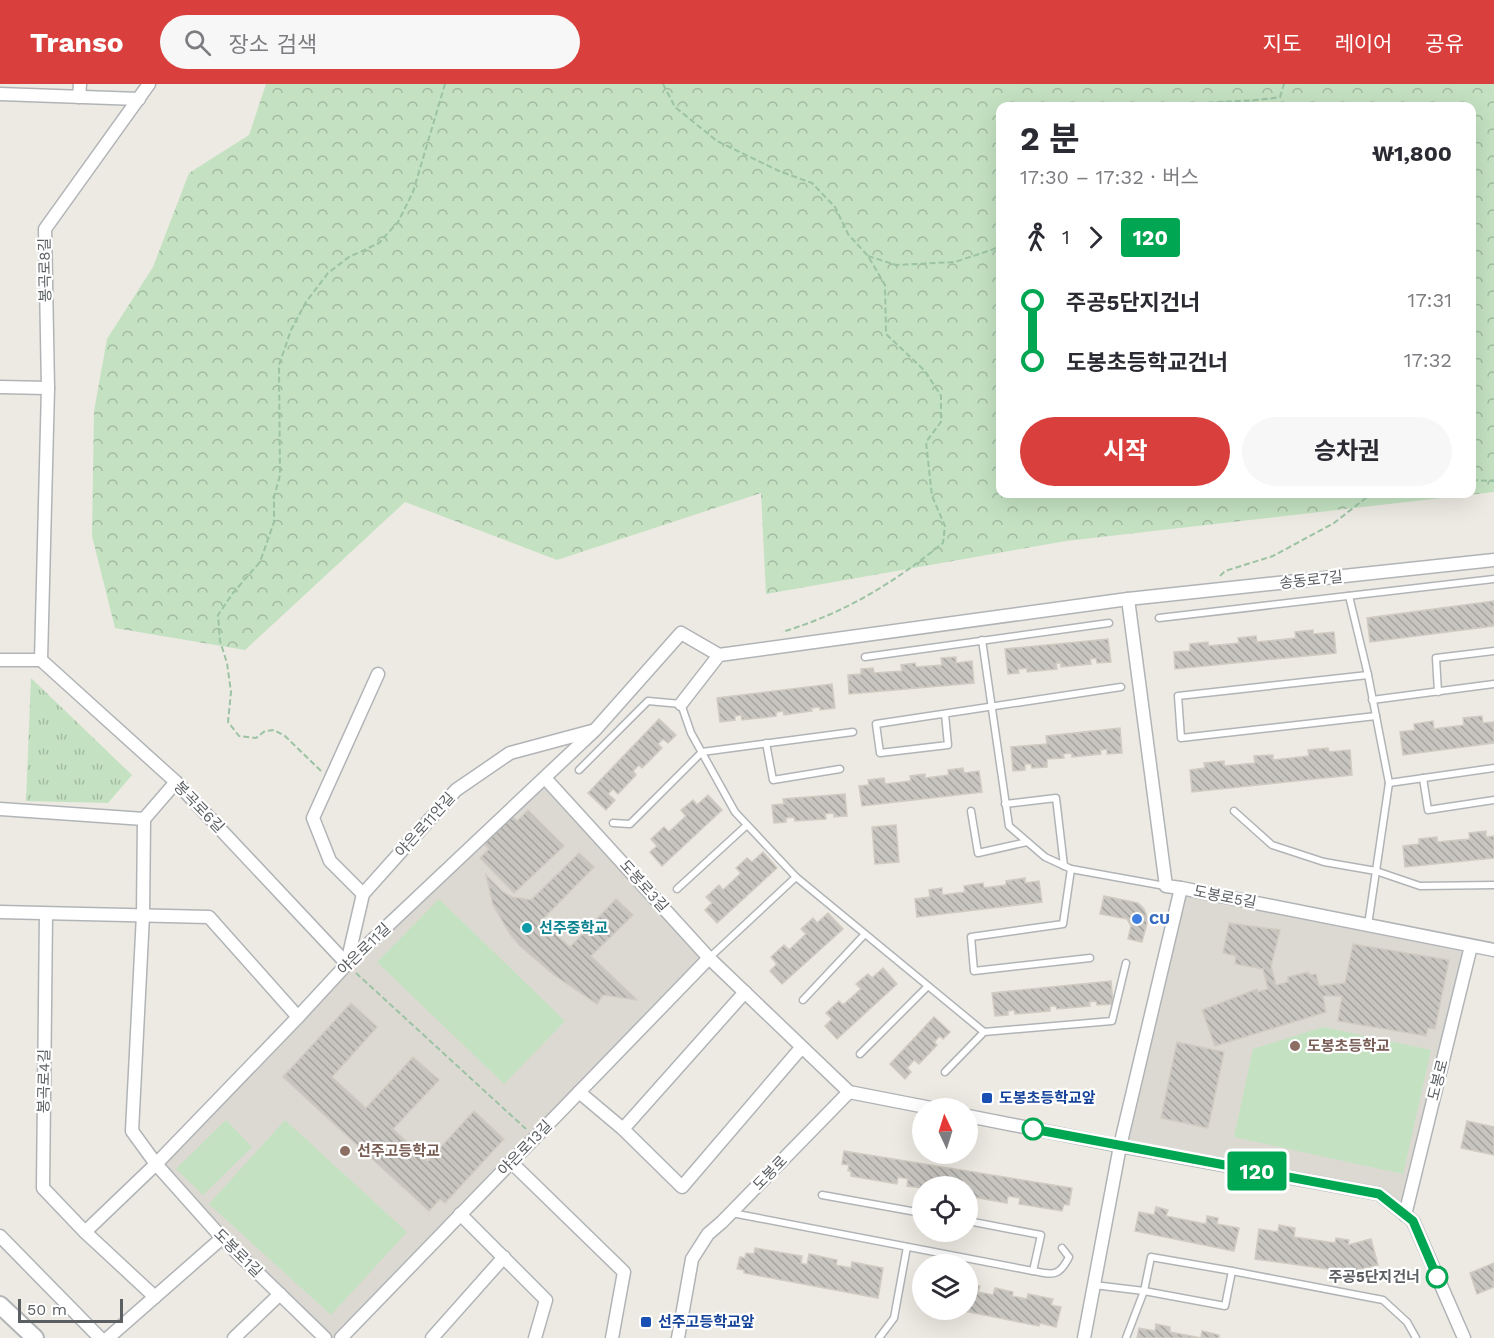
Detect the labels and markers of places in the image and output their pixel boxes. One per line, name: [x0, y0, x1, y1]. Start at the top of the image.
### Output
place label: CU: [1149, 910, 1170, 928]
marker: CU: [1130, 912, 1144, 926]
place label: 선주중학교: [539, 919, 608, 937]
marker: 선주중학교: [520, 921, 534, 935]
place label: 도봉초등학교: [1307, 1037, 1390, 1055]
marker: 도봉초등학교: [1288, 1039, 1302, 1053]
place label: 도봉초등학교앞: [999, 1089, 1096, 1107]
marker: 도봉초등학교앞: [980, 1091, 994, 1105]
unlabelled marker: [1022, 1118, 1044, 1140]
place label: 선주고등학교: [357, 1142, 440, 1160]
marker: 선주고등학교: [338, 1144, 352, 1158]
marker: 주공5단지건너: [1426, 1266, 1448, 1288]
place label: 주공5단지건너: [1328, 1268, 1420, 1286]
place label: 선주고등학교앞: [658, 1313, 755, 1331]
marker: 선주고등학교앞: [639, 1315, 653, 1329]

